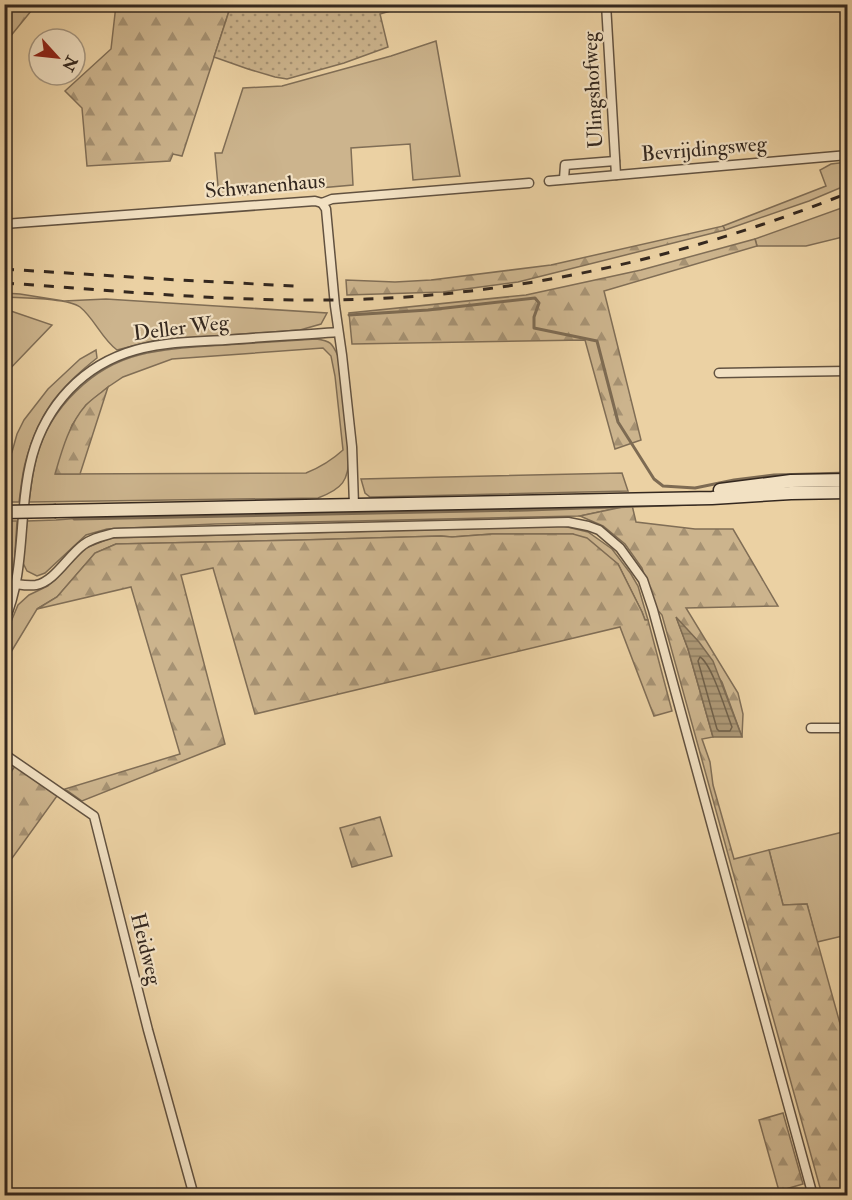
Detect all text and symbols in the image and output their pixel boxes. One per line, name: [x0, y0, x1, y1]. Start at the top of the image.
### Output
north arrow: [27, 27, 87, 87]
street label: Ulingshofweg: [576, 30, 610, 149]
text: N: [57, 52, 82, 75]
street label: Bevrijdingsweg: [640, 130, 769, 168]
street label: Schwanenhaus: [204, 167, 326, 205]
street label: Deller Weg: [132, 309, 231, 347]
street label: Heidweg: [124, 910, 168, 989]

